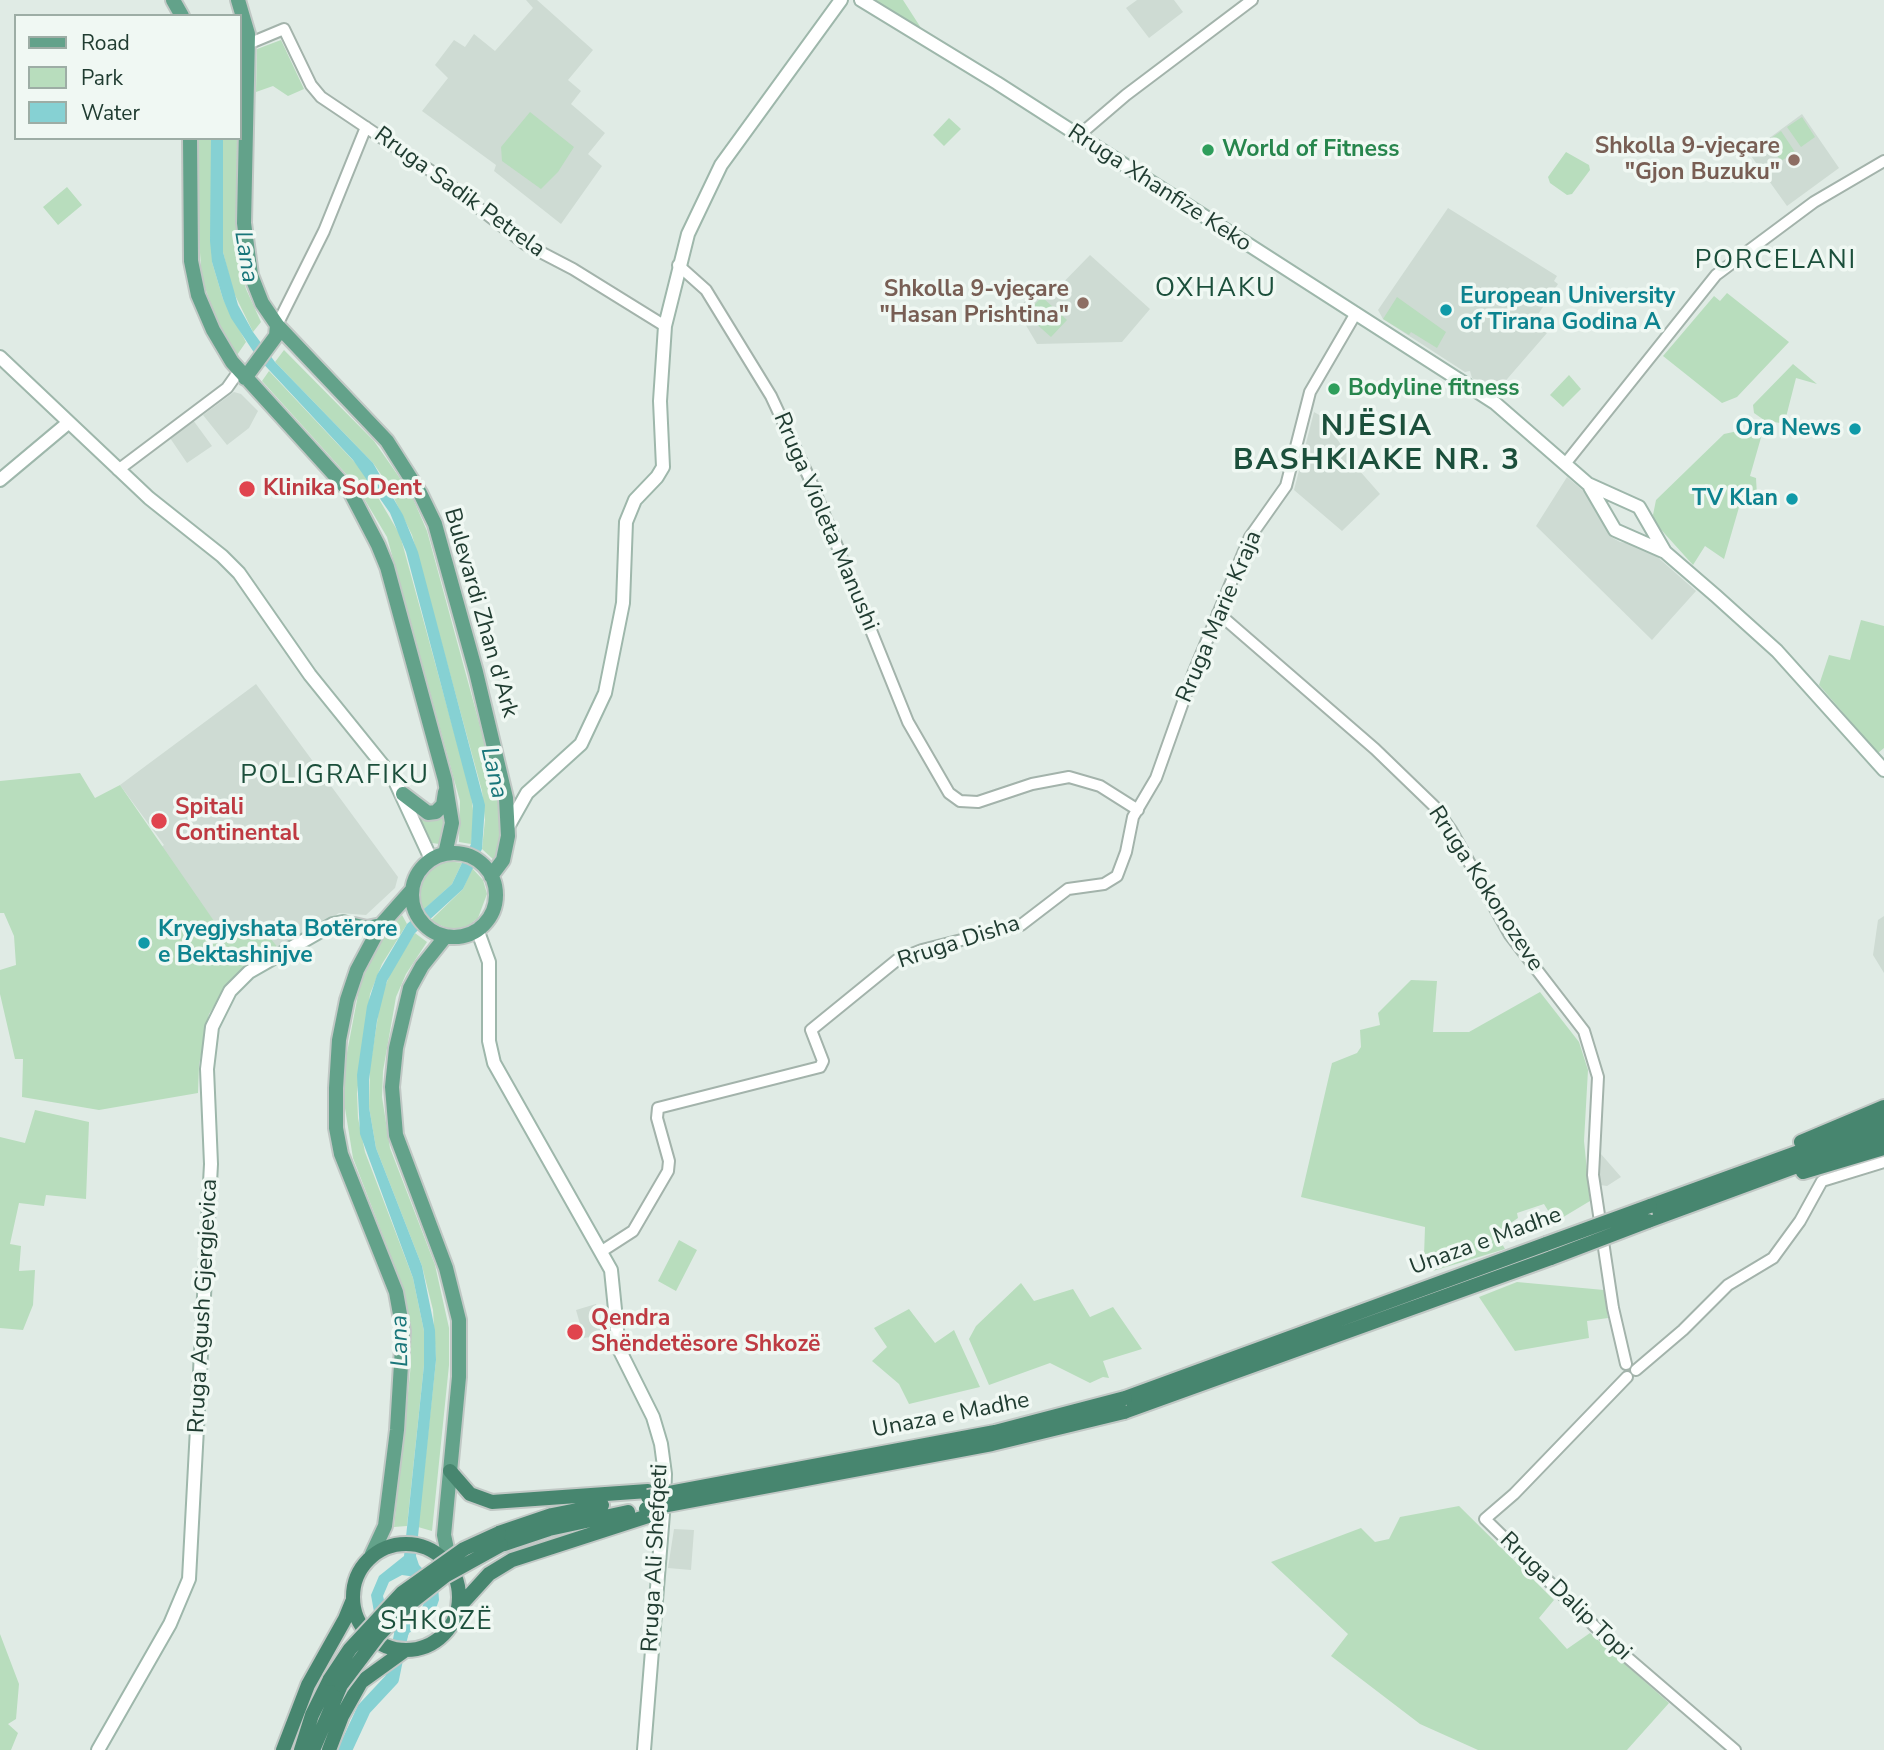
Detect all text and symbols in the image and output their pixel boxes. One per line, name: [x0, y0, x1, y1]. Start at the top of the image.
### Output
legend: [14, 14, 242, 140]
text: Road: [81, 29, 130, 57]
text: Park: [81, 64, 123, 92]
text: Water: [81, 99, 140, 127]
street label: Rruga Xhanfize Keko: [1062, 119, 1256, 259]
street label: Rruga Sadik Petrela: [368, 122, 550, 264]
place label: Shkolla 9-vjeçare "Gjon Buzuku": [1595, 133, 1780, 187]
place label: World of Fitness: [1222, 136, 1399, 164]
marker: World of Fitness: [1200, 142, 1216, 158]
marker: Shkolla 9-vjeçare "Gjon Buzuku": [1786, 152, 1802, 168]
water label: Lana: [227, 229, 263, 285]
district label: PORCELANI: [1696, 246, 1856, 278]
district label: OXHAKU: [1156, 274, 1276, 306]
place label: Shkolla 9-vjeçare "Hasan Prishtina": [880, 276, 1069, 330]
place label: European University of Tirana Godina A: [1460, 283, 1675, 337]
marker: Shkolla 9-vjeçare "Hasan Prishtina": [1075, 295, 1091, 311]
marker: European University of Tirana Godina A: [1438, 302, 1454, 318]
place label: Bodyline fitness: [1348, 375, 1520, 403]
marker: Bodyline fitness: [1326, 381, 1342, 397]
street label: Rruga Violeta Manushi: [766, 409, 884, 635]
district label: NJËSIA BASHKIAKE NR. 3: [1235, 410, 1519, 480]
place label: Ora News: [1735, 415, 1841, 443]
marker: Ora News: [1847, 421, 1863, 437]
place label: Klinika SoDent: [263, 475, 422, 503]
marker: Klinika SoDent: [237, 479, 257, 499]
place label: TV Klan: [1692, 485, 1778, 513]
marker: TV Klan: [1784, 491, 1800, 507]
street label: Bulevardi Zhan d'Ark: [437, 505, 523, 721]
street label: Rruga Marie Kraja: [1171, 527, 1269, 707]
water label: Lana: [473, 744, 513, 802]
district label: POLIGRAFIKU: [242, 761, 428, 793]
place label: Spitali Continental: [175, 794, 299, 848]
street label: Rruga Kokonozeve: [1421, 801, 1549, 977]
marker: Spitali Continental: [149, 811, 169, 831]
street label: Rruga Disha: [894, 910, 1024, 976]
place label: Kryegjyshata Botërore e Bektashinjve: [158, 916, 397, 970]
marker: Kryegjyshata Botërore e Bektashinjve: [136, 935, 152, 951]
street label: Rruga Agush Gjergjevica: [184, 1178, 224, 1434]
street label: Unaza e Madhe: [1406, 1202, 1566, 1282]
place label: Qendra Shëndetësore Shkozë: [591, 1305, 821, 1359]
water label: Lana: [386, 1315, 416, 1367]
marker: Qendra Shëndetësore Shkozë: [565, 1322, 585, 1342]
street label: Unaza e Madhe: [870, 1387, 1032, 1445]
street label: Rruga Ali Shefqeti: [637, 1463, 675, 1653]
street label: Rruga Dalip Topi: [1493, 1527, 1637, 1667]
district label: SHKOZË: [381, 1607, 493, 1639]

